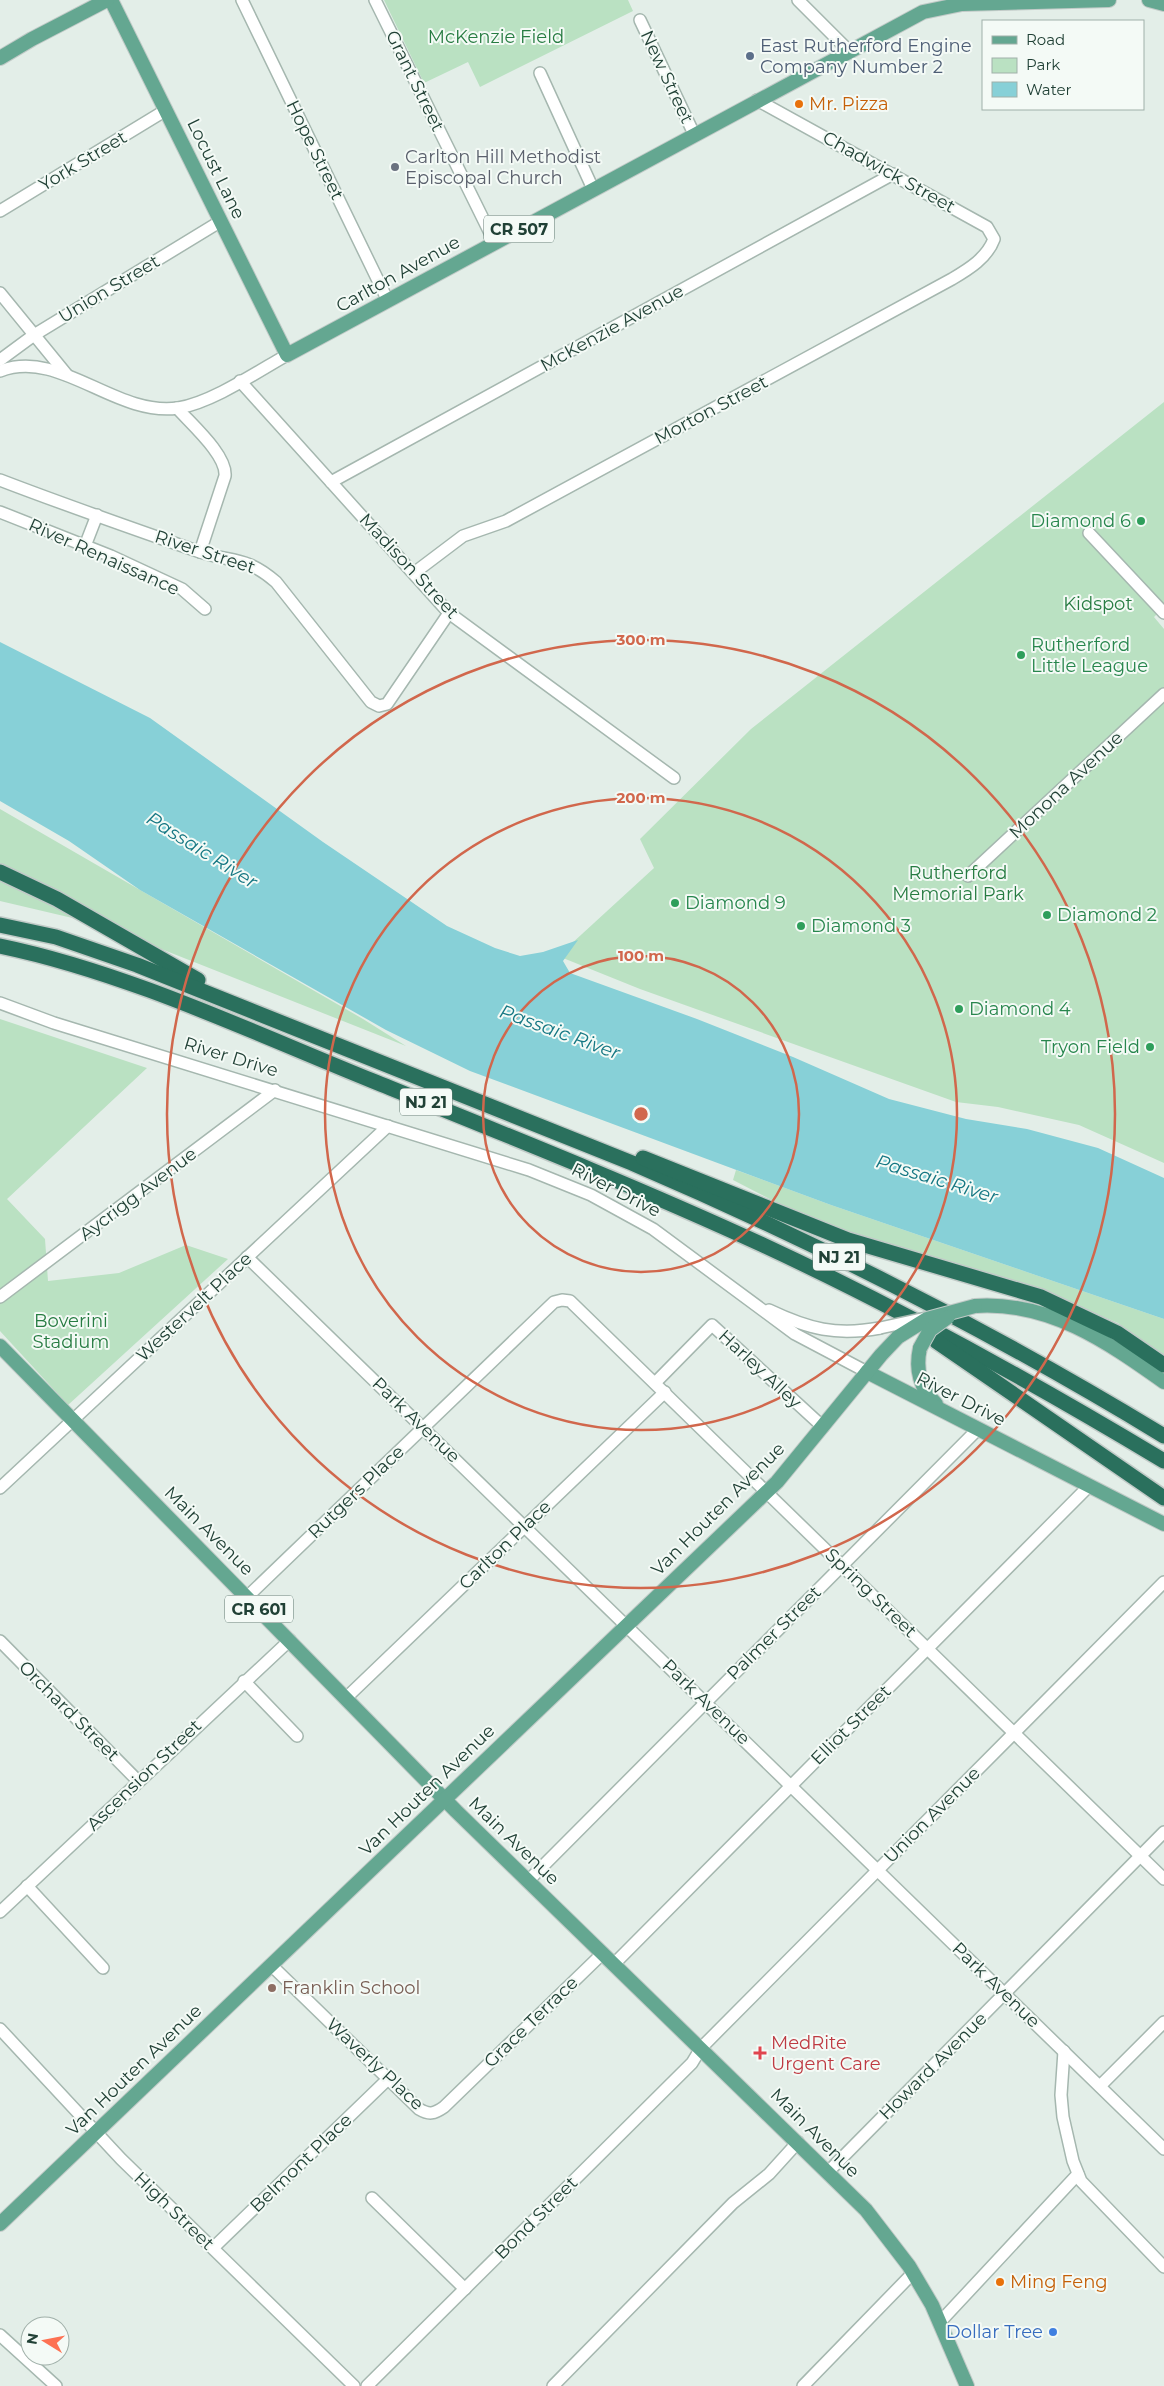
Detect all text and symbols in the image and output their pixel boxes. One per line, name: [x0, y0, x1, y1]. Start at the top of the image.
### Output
legend: [982, 20, 1144, 110]
park label: McKenzie Field: [428, 26, 564, 48]
street label: Grant Street: [381, 27, 449, 135]
street label: New Street: [636, 27, 698, 127]
text: Road: [1026, 30, 1065, 49]
place label: East Rutherford Engine Company Number 2: [760, 35, 972, 78]
marker: East Rutherford Engine Company Number 2: [744, 50, 756, 62]
text: Park: [1026, 55, 1060, 74]
text: Water: [1026, 80, 1072, 99]
place label: Mr. Pizza: [809, 93, 889, 115]
street label: Hope Street: [281, 97, 349, 203]
marker: Mr. Pizza: [793, 98, 805, 110]
street label: Locust Lane: [182, 115, 250, 223]
street label: York Street: [35, 126, 131, 196]
street label: Chadwick Street: [819, 126, 959, 218]
place label: Carlton Hill Methodist Episcopal Church: [405, 146, 601, 189]
marker: Carlton Hill Methodist Episcopal Church: [389, 161, 401, 173]
road number: CR 507: [484, 215, 554, 242]
street label: Carlton Avenue: [332, 231, 464, 317]
street label: Union Street: [55, 250, 163, 328]
street label: McKenzie Avenue: [537, 279, 688, 376]
street label: Morton Street: [650, 371, 772, 449]
street label: Madison Street: [354, 509, 464, 623]
place label: Diamond 6: [1030, 510, 1131, 532]
street label: River Renaissance: [25, 514, 183, 600]
marker: Diamond 6: [1135, 515, 1147, 527]
street label: River Street: [152, 525, 258, 579]
park label: Kidspot: [1063, 593, 1133, 615]
text: 300 m: [615, 630, 666, 649]
place label: Rutherford Little League: [1031, 634, 1148, 677]
marker: Rutherford Little League: [1015, 649, 1027, 661]
street label: Monona Avenue: [1005, 727, 1127, 843]
text: 200 m: [616, 788, 666, 807]
water label: Passaic River: [142, 807, 262, 893]
park label: Rutherford Memorial Park: [892, 862, 1024, 905]
place label: Diamond 9: [685, 892, 786, 914]
marker: Diamond 9: [669, 897, 681, 909]
place label: Diamond 2: [1057, 904, 1157, 926]
marker: Diamond 2: [1041, 909, 1053, 921]
place label: Diamond 3: [811, 915, 911, 937]
marker: Diamond 3: [795, 920, 807, 932]
text: 100 m: [618, 946, 664, 965]
place label: Diamond 4: [969, 998, 1071, 1020]
water label: Passaic River: [497, 1000, 624, 1065]
marker: Diamond 4: [953, 1003, 965, 1015]
street label: River Drive: [181, 1032, 281, 1082]
place label: Tryon Field: [1041, 1036, 1140, 1058]
marker: Tryon Field: [1144, 1041, 1156, 1053]
road number: NJ 21: [400, 1088, 452, 1116]
centre of rings: [632, 1105, 650, 1123]
street label: Aycrigg Avenue: [75, 1143, 201, 1245]
water label: Passaic River: [873, 1150, 1001, 1209]
street label: River Drive: [568, 1158, 664, 1222]
road number: NJ 21: [813, 1244, 865, 1270]
street label: Westervelt Place: [132, 1248, 257, 1366]
park label: Boverini Stadium: [33, 1310, 109, 1353]
street label: Harley Alley: [714, 1325, 806, 1413]
street label: River Drive: [913, 1367, 1009, 1431]
street label: Park Avenue: [367, 1373, 465, 1468]
street label: Van Houten Avenue: [647, 1438, 789, 1580]
street label: Rutgers Place: [303, 1441, 409, 1543]
street label: Main Avenue: [160, 1482, 258, 1580]
street label: Carlton Place: [454, 1496, 556, 1594]
street label: Spring Street: [821, 1544, 921, 1642]
street label: Palmer Street: [722, 1581, 826, 1685]
road number: CR 601: [225, 1596, 293, 1622]
street label: Park Avenue: [657, 1655, 755, 1750]
street label: Orchard Street: [14, 1656, 124, 1766]
street label: Elliot Street: [806, 1680, 896, 1770]
street label: Ascension Street: [82, 1715, 206, 1835]
street label: Van Houten Avenue: [355, 1720, 499, 1860]
street label: Union Avenue: [879, 1762, 985, 1868]
street label: Main Avenue: [464, 1792, 564, 1890]
street label: Park Avenue: [947, 1938, 1045, 2033]
street label: Grace Terrace: [480, 1972, 583, 2072]
place label: Franklin School: [282, 1977, 420, 1999]
marker: Franklin School: [266, 1982, 278, 1994]
street label: Van Houten Avenue: [62, 2000, 206, 2140]
street label: Howard Avenue: [874, 2007, 992, 2125]
street label: Waverly Place: [322, 2013, 428, 2115]
place label: MedRite Urgent Care: [771, 2032, 881, 2075]
marker: MedRite Urgent Care: [753, 2046, 767, 2060]
street label: Main Avenue: [766, 2084, 864, 2182]
street label: Belmont Place: [245, 2109, 357, 2217]
street label: High Street: [129, 2167, 219, 2255]
street label: Bond Street: [490, 2172, 582, 2264]
place label: Ming Feng: [1010, 2271, 1108, 2293]
marker: Ming Feng: [994, 2276, 1006, 2288]
north arrow: [20, 2316, 70, 2366]
place label: Dollar Tree: [946, 2321, 1043, 2343]
marker: Dollar Tree: [1047, 2326, 1059, 2338]
text: N: [22, 2332, 42, 2346]

